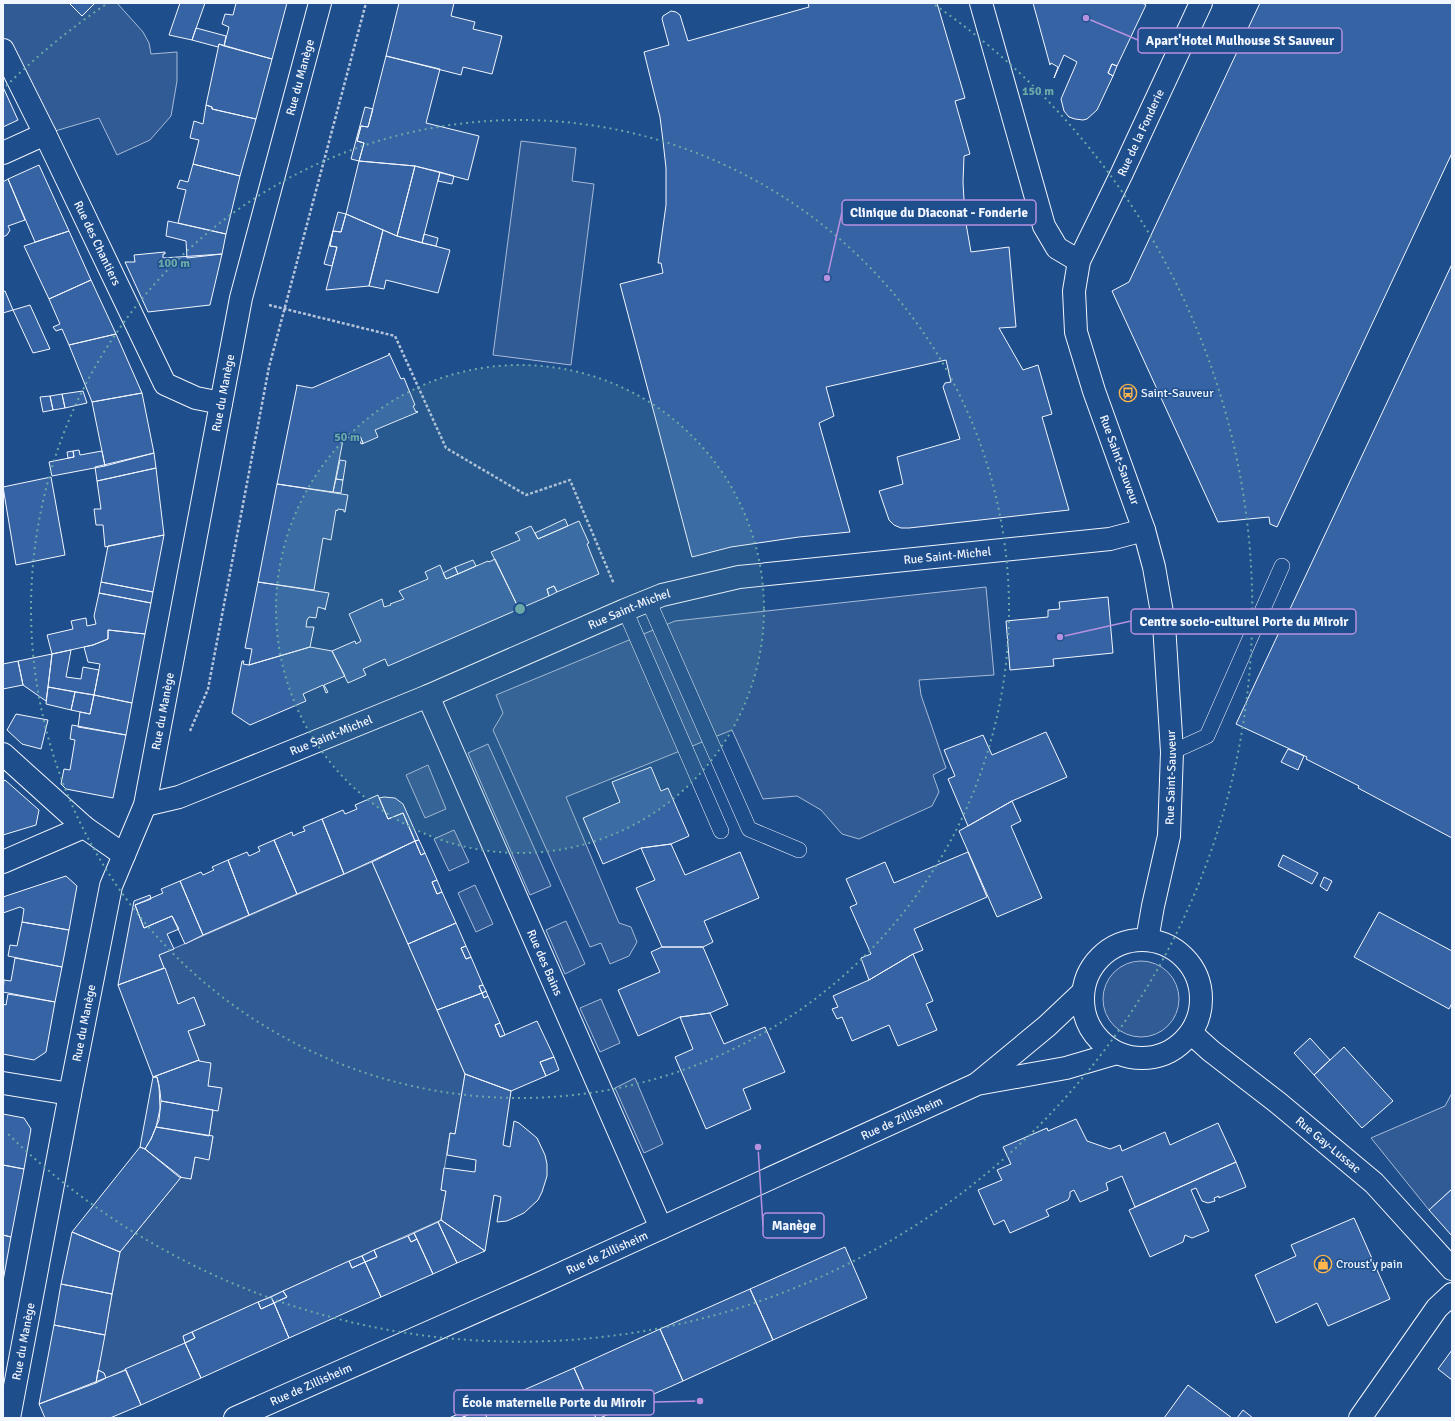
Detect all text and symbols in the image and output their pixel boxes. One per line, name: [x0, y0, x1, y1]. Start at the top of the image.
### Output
callout: Apart'Hotel Mulhouse St Sauveur: [1138, 28, 1342, 53]
text: Apart'Hotel Mulhouse St Sauveur: [1146, 33, 1335, 49]
street label: Rue du Manège: [283, 37, 317, 117]
text: 150 m: [1022, 84, 1054, 99]
street label: Rue de la Fonderie: [1114, 87, 1167, 179]
street label: Rue des Chantiers: [71, 198, 124, 288]
callout: Clinique du Diaconat - Fonderie: [842, 200, 1036, 225]
text: Clinique du Diaconat - Fonderie: [850, 205, 1028, 221]
text: 100 m: [158, 256, 190, 271]
street label: Rue du Manège: [208, 353, 238, 433]
bus stop icon: Saint-Sauveur: [1118, 383, 1138, 403]
place label: Saint-Sauveur: [1141, 386, 1214, 401]
street label: Rue Saint-Sauveur: [1096, 413, 1142, 508]
text: 50 m: [334, 430, 360, 445]
street label: Rue Saint-Michel: [903, 544, 992, 568]
street label: Rue Saint-Michel: [586, 586, 672, 633]
centre of rings: [513, 602, 527, 616]
callout: Centre socio-culturel Porte du Miroir: [1131, 609, 1356, 634]
text: Centre socio-culturel Porte du Miroir: [1140, 614, 1349, 630]
street label: Rue du Manège: [148, 671, 177, 751]
street label: Rue Saint-Michel: [287, 712, 375, 759]
street label: Rue Saint-Sauveur: [1162, 729, 1180, 825]
street label: Rue des Bains: [524, 927, 566, 998]
street label: Rue du Manège: [69, 983, 99, 1063]
street label: Rue de Zillisheim: [859, 1093, 945, 1143]
street label: Rue Gay-Lussac: [1293, 1113, 1364, 1176]
callout: Manège: [763, 1213, 824, 1238]
text: Manège: [772, 1218, 817, 1234]
street label: Rue de Zillisheim: [564, 1228, 650, 1278]
shop icon: Croust'y pain: [1313, 1254, 1333, 1274]
place label: Croust'y pain: [1336, 1257, 1403, 1272]
street label: Rue du Manège: [9, 1301, 38, 1381]
street label: Rue de Zillisheim: [268, 1360, 354, 1409]
callout: École maternelle Porte du Miroir: [454, 1390, 654, 1415]
text: École maternelle Porte du Miroir: [462, 1394, 647, 1411]

